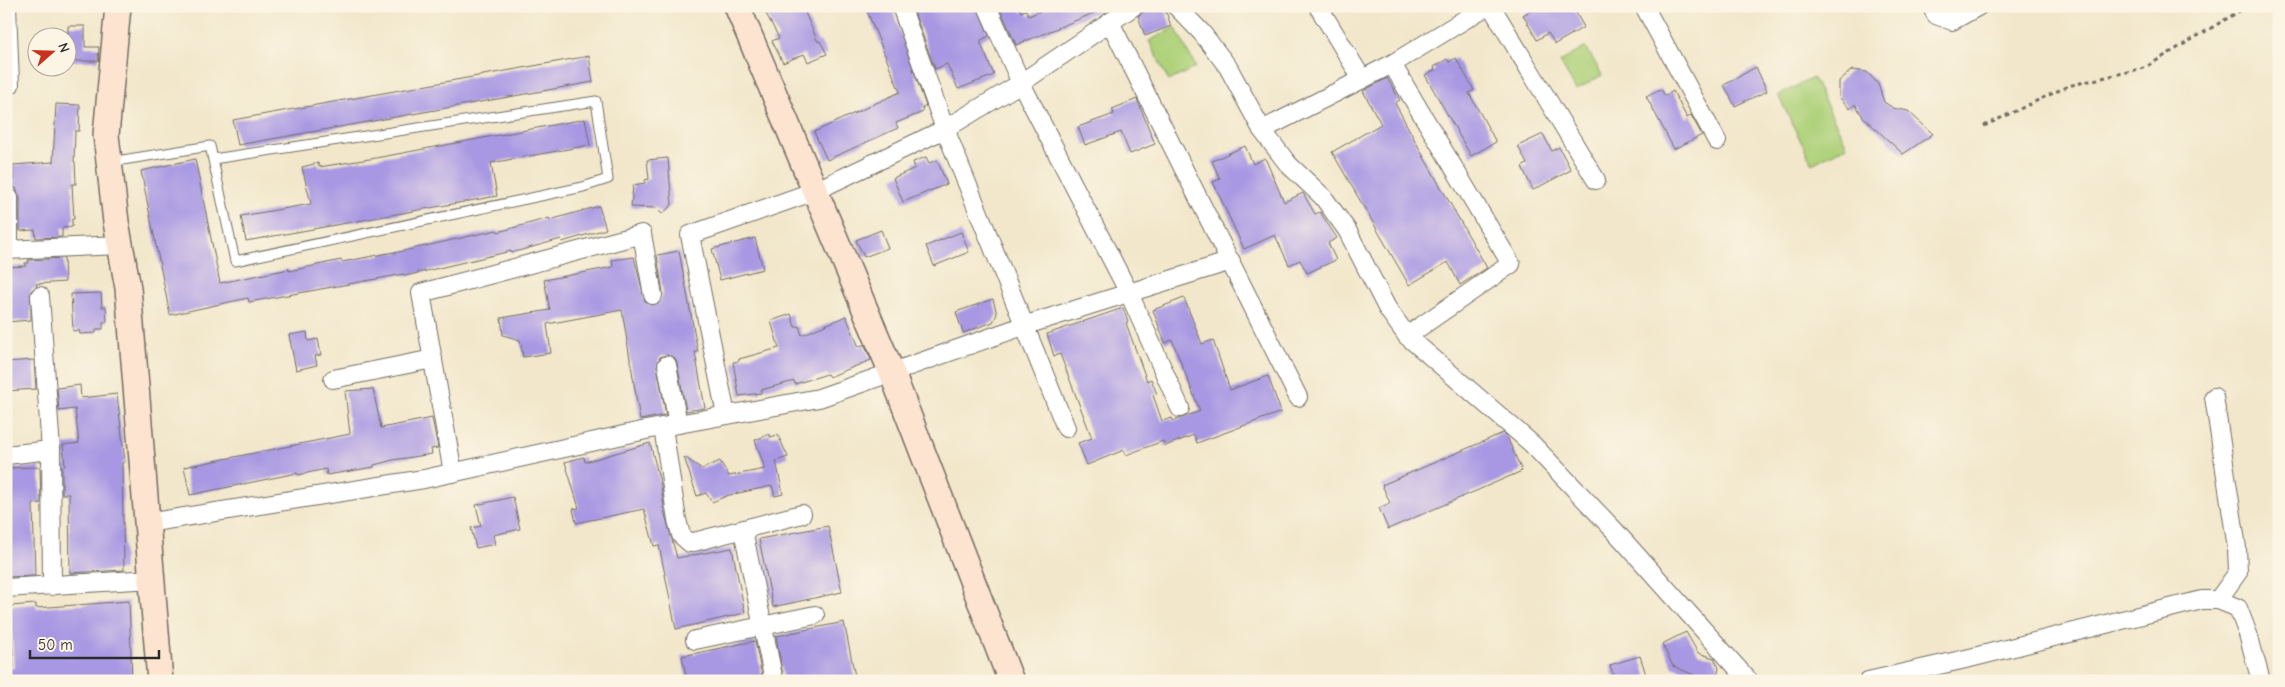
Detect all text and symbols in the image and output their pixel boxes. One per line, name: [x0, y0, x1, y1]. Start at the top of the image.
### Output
north arrow: [28, 28, 78, 78]
text: N: [54, 41, 73, 55]
scale bar: [30, 627, 159, 659]
text: 50 m: [38, 636, 73, 654]

